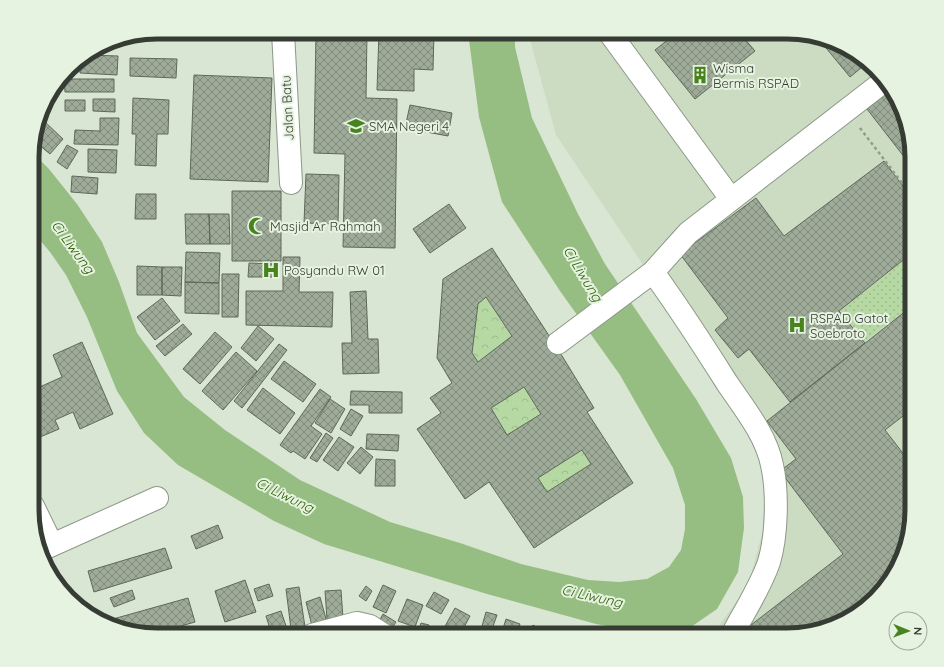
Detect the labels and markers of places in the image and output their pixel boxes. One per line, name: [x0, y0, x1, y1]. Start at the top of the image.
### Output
place label: Wisma Bermis RSPAD: [713, 60, 799, 91]
building icon: Wisma Bermis RSPAD: [690, 65, 710, 85]
school or university icon: SMA Negeri 4: [346, 116, 366, 136]
place label: SMA Negeri 4: [369, 118, 449, 134]
mosque icon: Masjid Ar Rahmah: [247, 216, 267, 236]
place label: Masjid Ar Rahmah: [270, 218, 381, 234]
hospital icon: Posyandu RW 01: [261, 260, 281, 280]
place label: Posyandu RW 01: [284, 262, 385, 278]
place label: RSPAD Gatot Soebroto: [810, 310, 888, 341]
hospital icon: RSPAD Gatot Soebroto: [787, 315, 807, 335]

